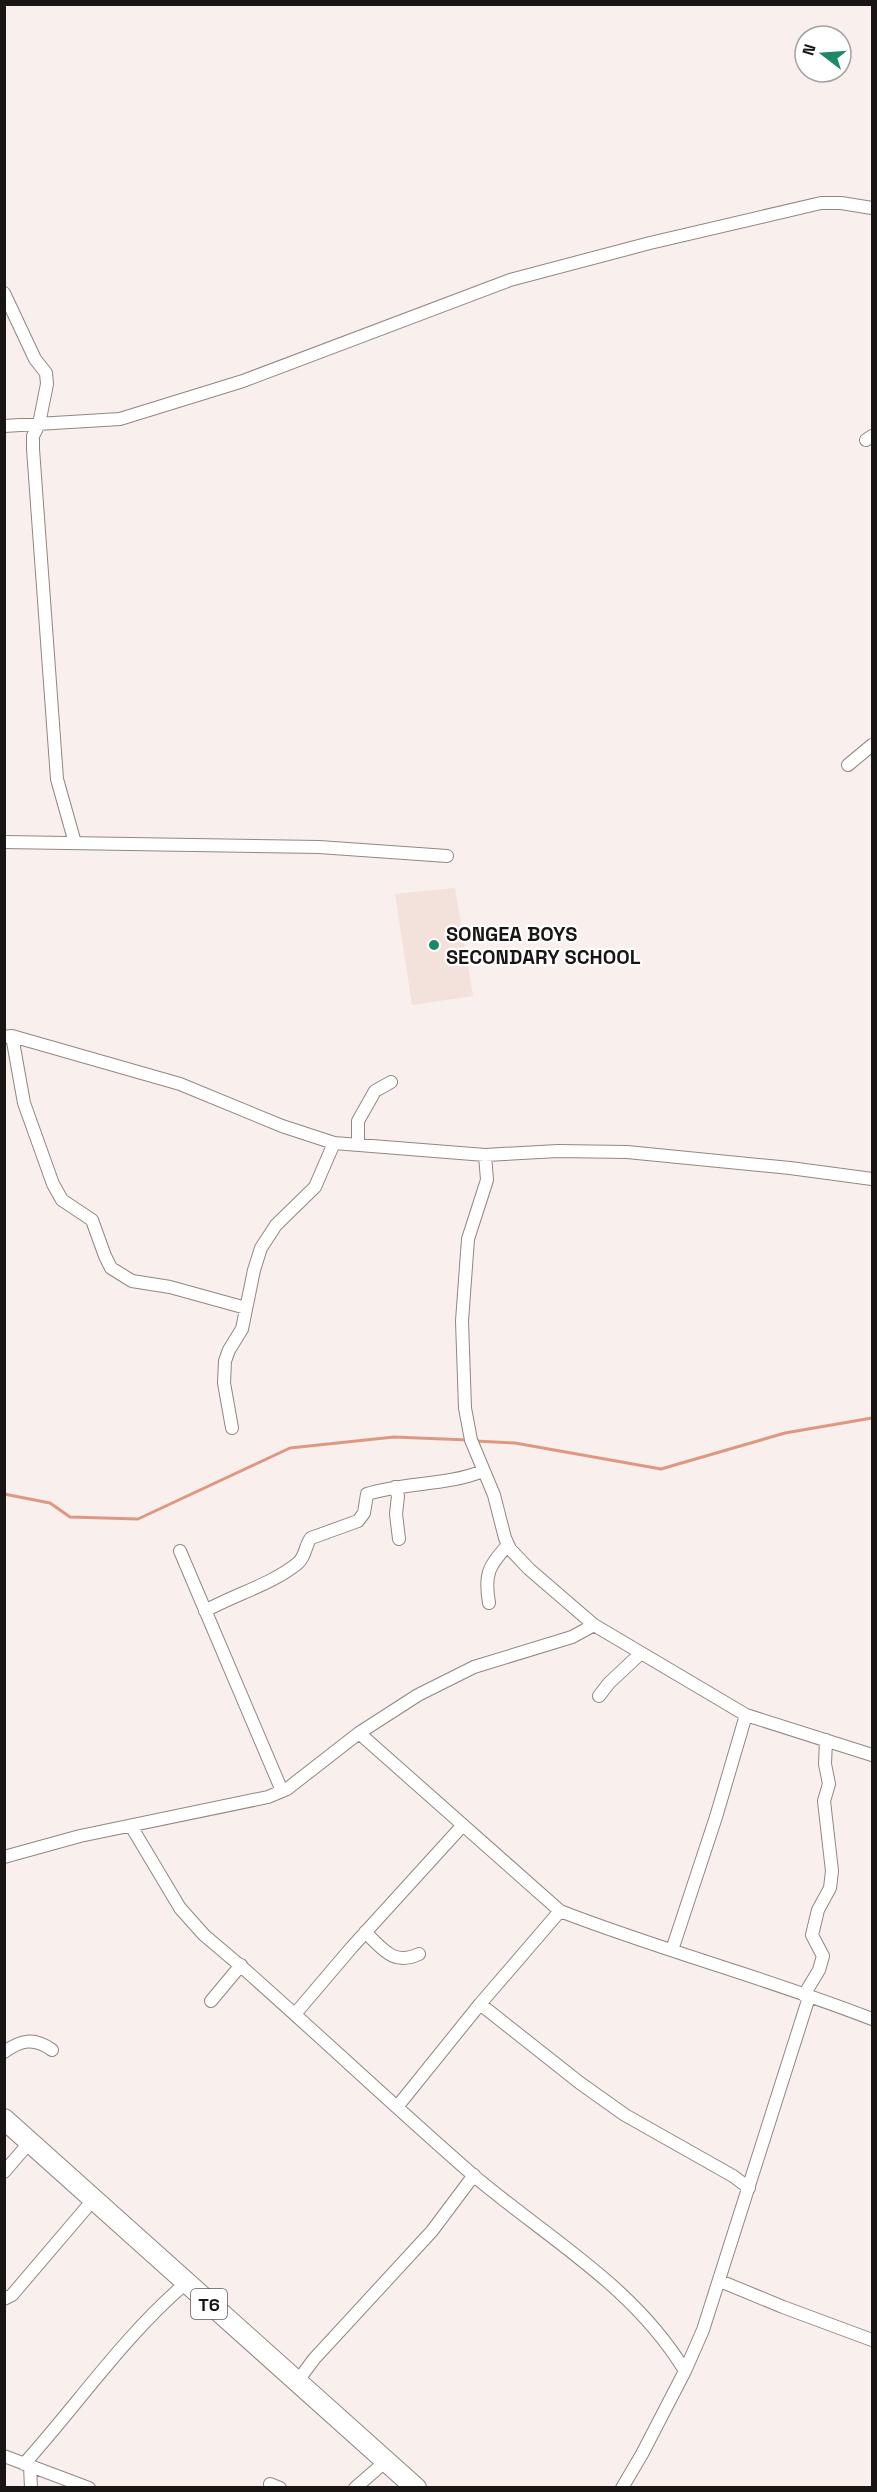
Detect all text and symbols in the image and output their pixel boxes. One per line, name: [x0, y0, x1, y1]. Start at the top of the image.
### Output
north arrow: [793, 24, 853, 84]
text: N: [798, 42, 821, 58]
place label: SONGEA BOYS SECONDARY SCHOOL: [446, 921, 641, 970]
marker: SONGEA BOYS SECONDARY SCHOOL: [427, 938, 441, 952]
road number: T6: [191, 2289, 227, 2319]

